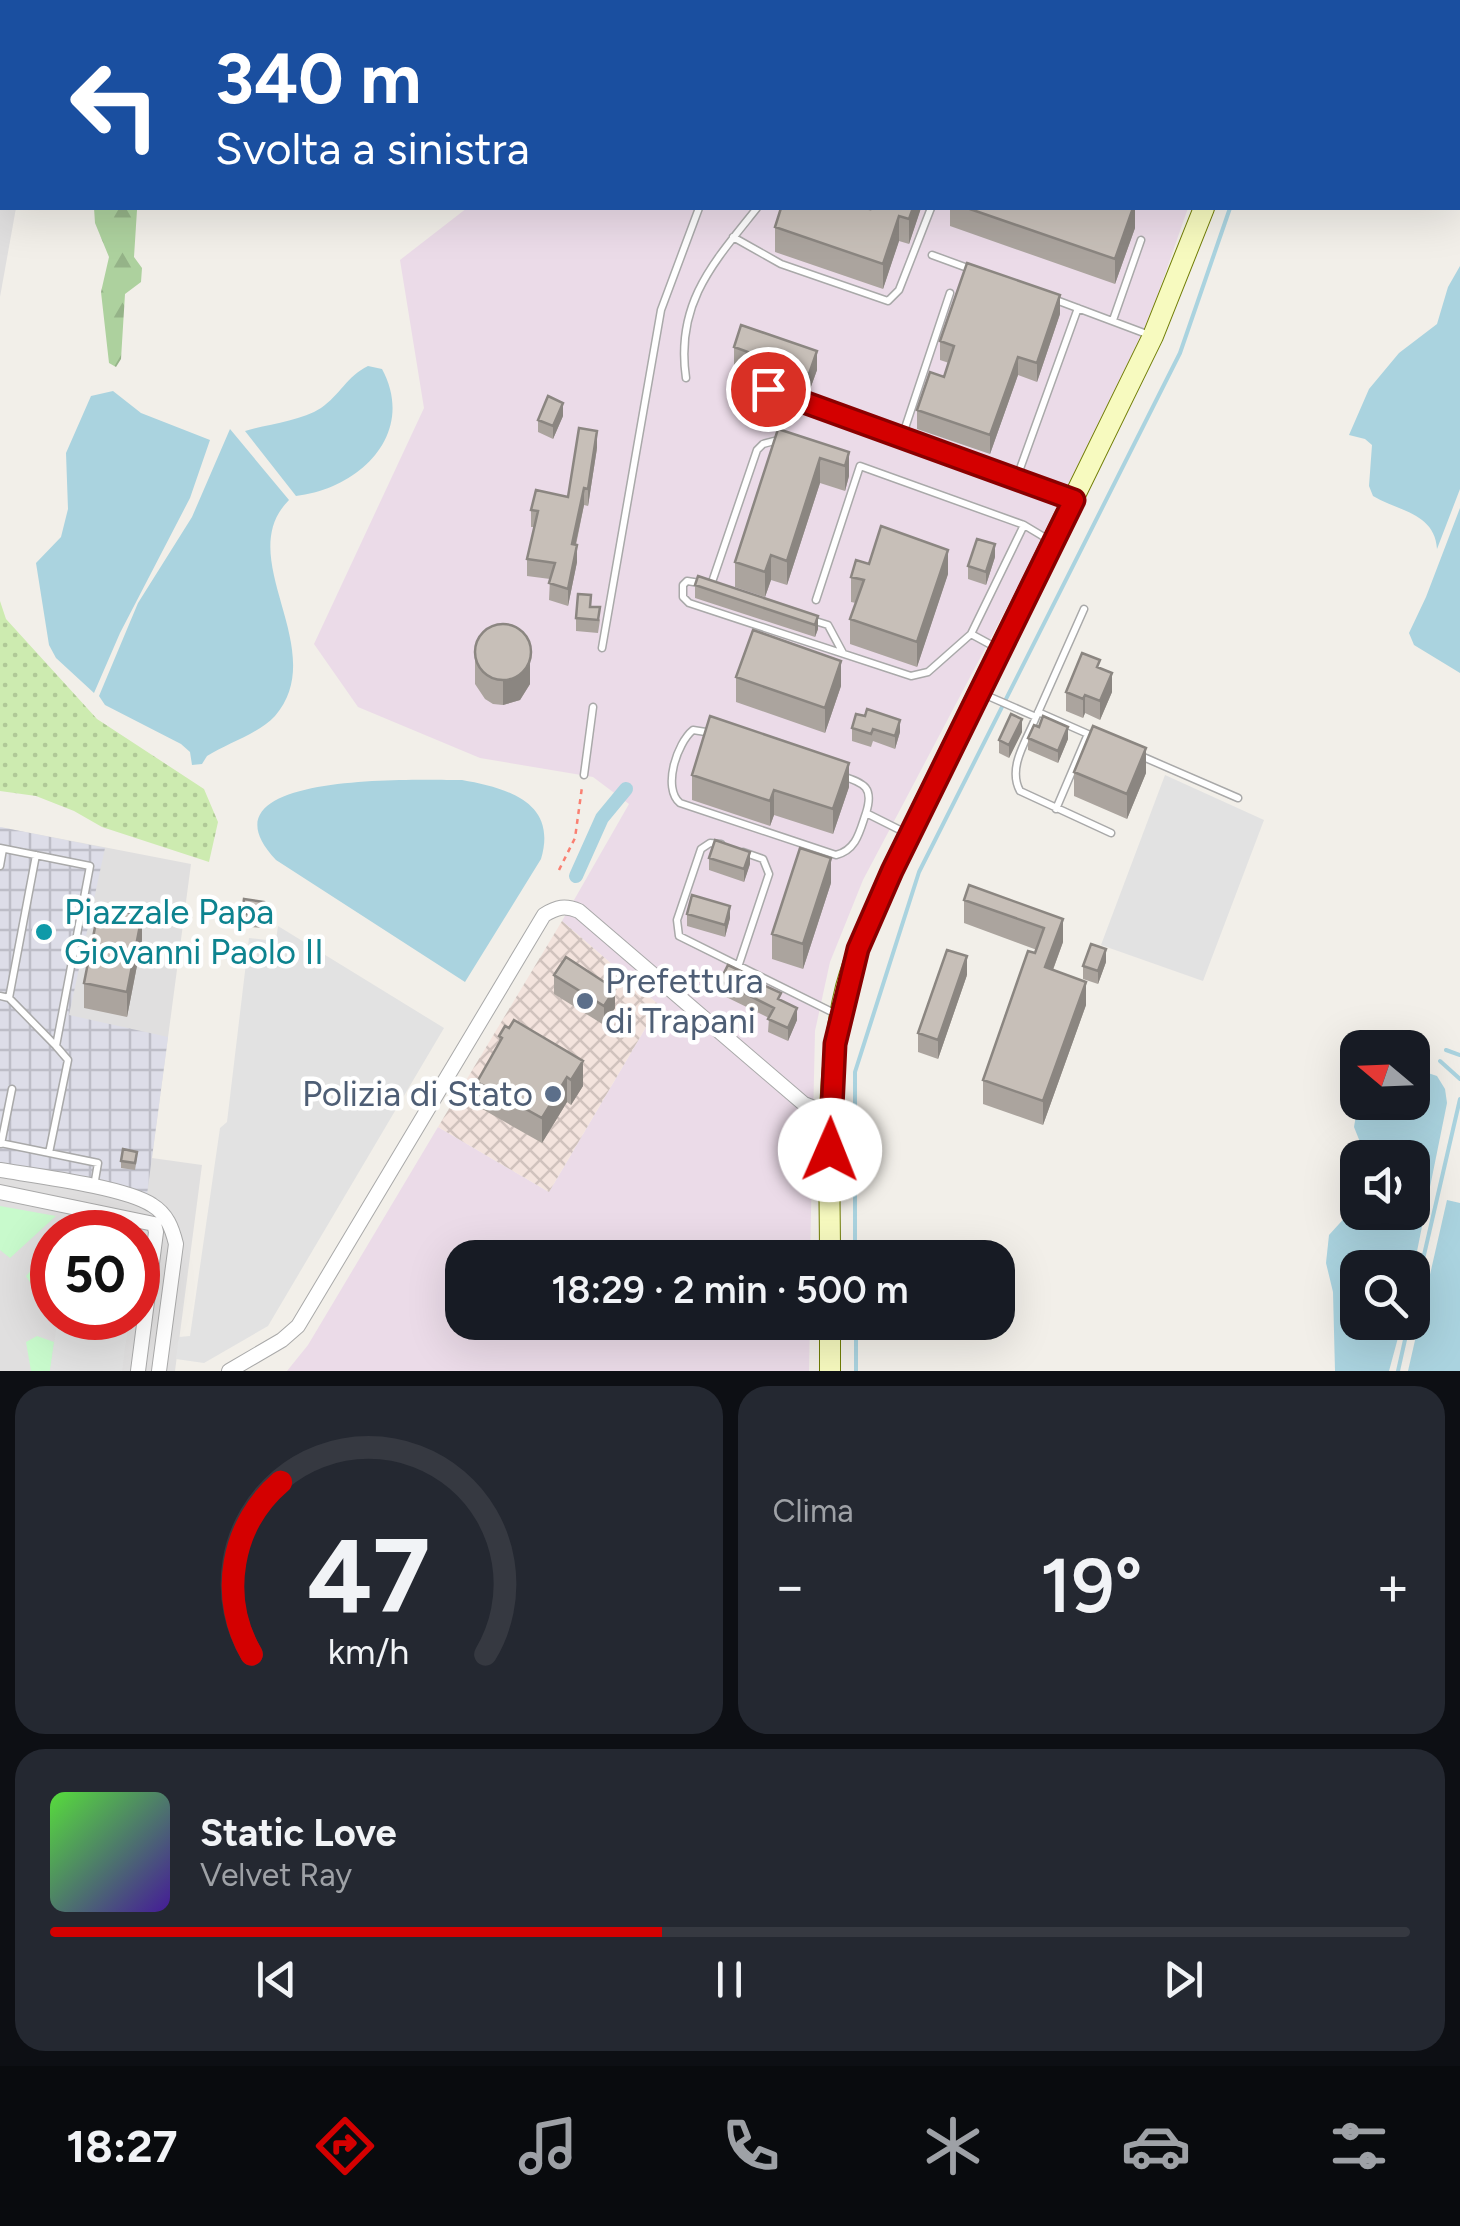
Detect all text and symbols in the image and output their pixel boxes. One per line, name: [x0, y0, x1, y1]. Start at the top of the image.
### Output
text: 340 m: [215, 36, 421, 121]
icon: left: [50, 40, 180, 170]
text: Svolta a sinistra: [215, 121, 530, 175]
pin: [726, 347, 811, 432]
icon: arrive: [741, 362, 796, 417]
place label: Piazzale Papa Giovanni Paolo II: [64, 891, 324, 973]
marker: Piazzale Papa Giovanni Paolo II: [33, 921, 55, 943]
place label: Prefettura di Trapani: [605, 960, 764, 1042]
marker: Prefettura di Trapani: [574, 990, 596, 1012]
north arrow: [1340, 1030, 1430, 1120]
map controls: [1340, 1030, 1430, 1340]
place label: Polizia di Stato: [302, 1073, 533, 1115]
marker: Polizia di Stato: [542, 1083, 564, 1105]
position arrow: [778, 1098, 882, 1202]
button: sound: [1340, 1140, 1430, 1230]
speed limit sign: 50: [30, 1210, 160, 1340]
button: search: [1340, 1250, 1430, 1340]
text: 18:29 · 2 min · 500 m: [551, 1267, 909, 1313]
text: Clima: [773, 1492, 854, 1530]
text: 47: [307, 1513, 431, 1638]
text: 19°: [1040, 1541, 1143, 1631]
text: −: [773, 1553, 807, 1619]
text: +: [1376, 1553, 1410, 1619]
text: km/h: [328, 1630, 410, 1673]
text: Static Love: [200, 1810, 397, 1856]
text: Velvet Ray: [200, 1856, 352, 1894]
icon: previous: [249, 1952, 304, 2007]
icon: pause: [702, 1952, 757, 2007]
icon: next: [1156, 1952, 1211, 2007]
icon: directions: [310, 2111, 380, 2181]
icon: music: [513, 2111, 583, 2181]
icon: phone: [716, 2111, 786, 2181]
icon: climate: [918, 2111, 988, 2181]
icon: car: [1121, 2111, 1191, 2181]
icon: filters: [1324, 2111, 1394, 2181]
text: 18:27: [66, 2119, 178, 2173]

